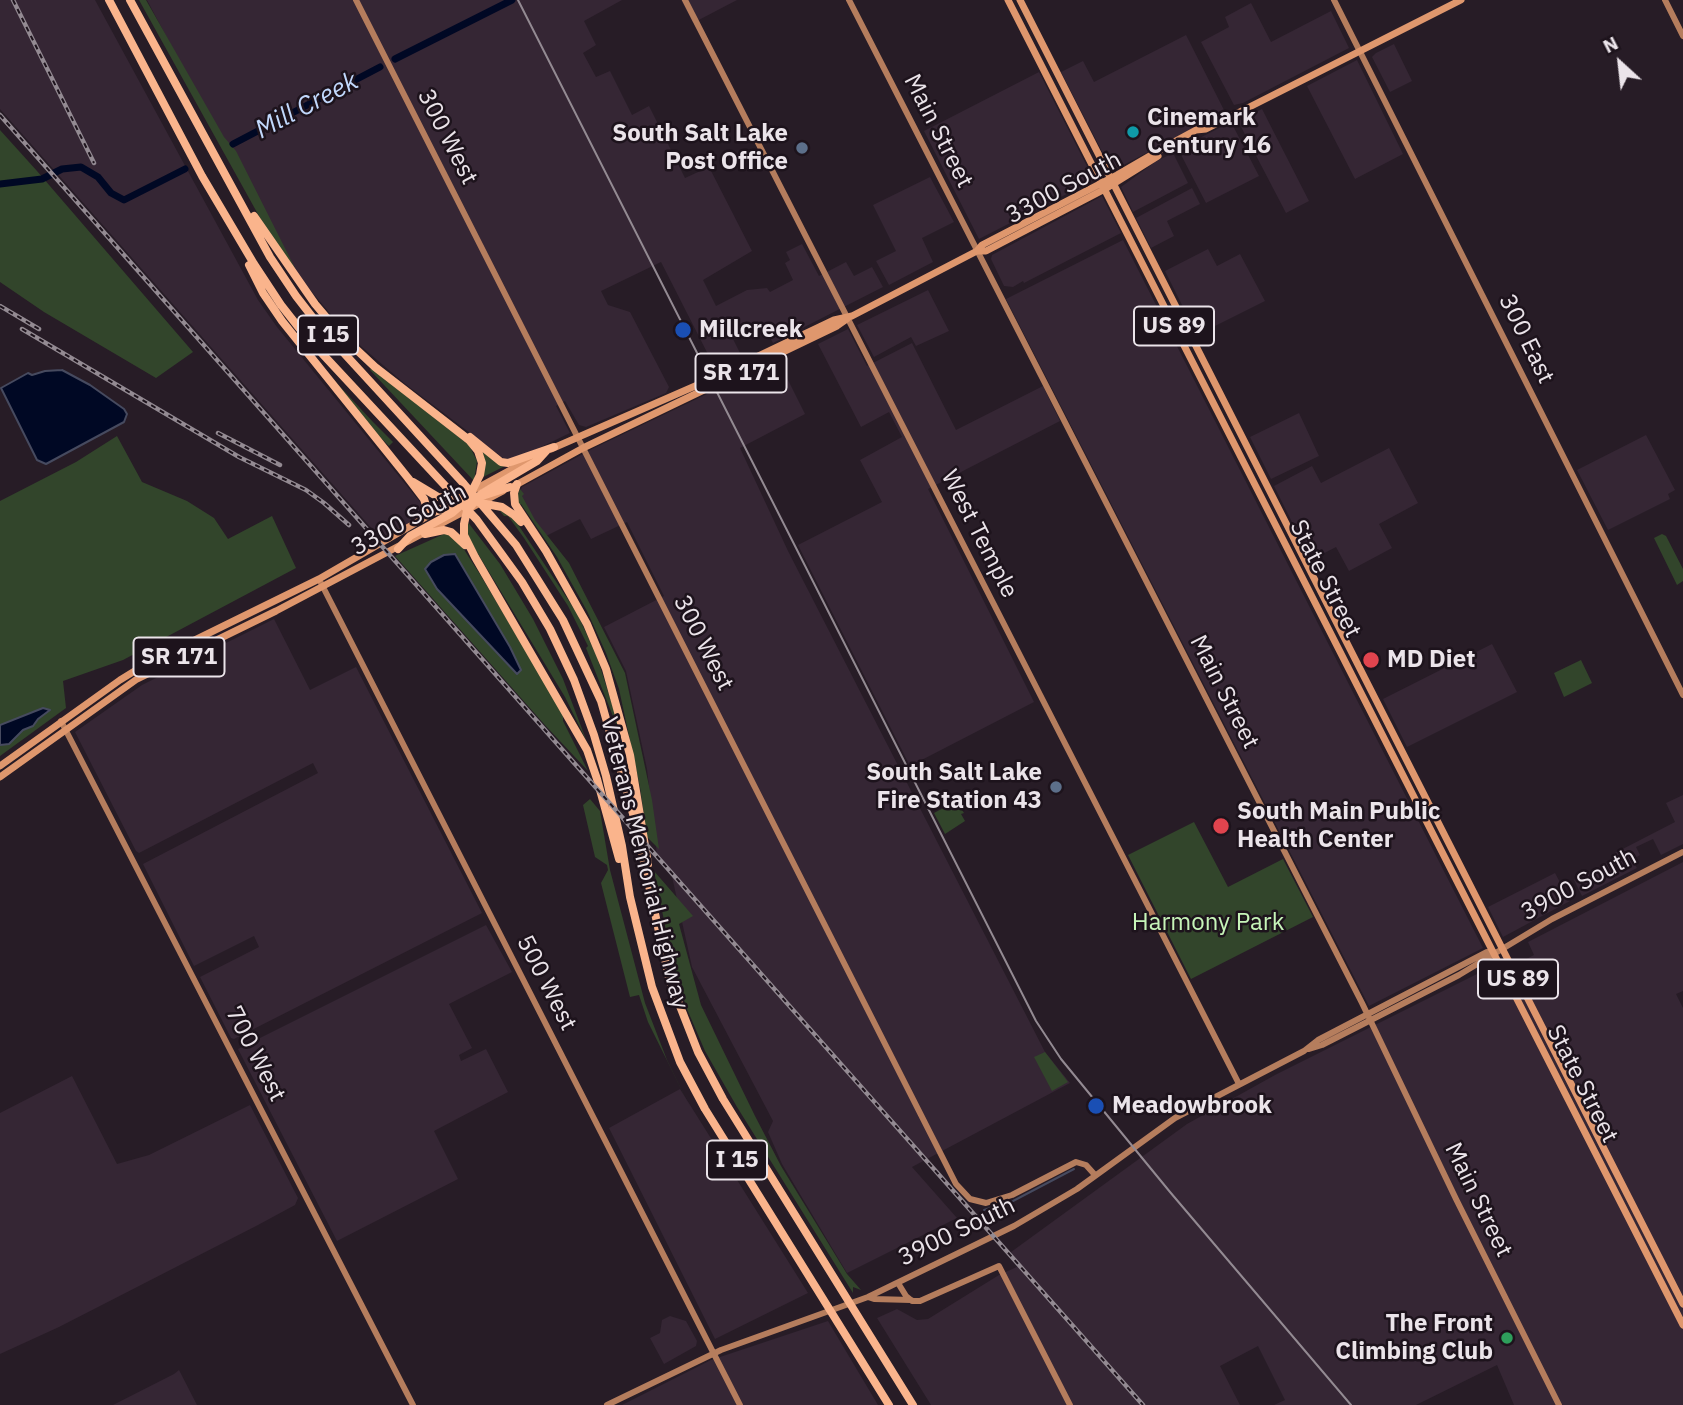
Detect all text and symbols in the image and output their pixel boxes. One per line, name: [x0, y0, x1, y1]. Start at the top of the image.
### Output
north arrow: [1585, 28, 1655, 98]
text: N: [1599, 30, 1622, 58]
water label: Mill Creek: [250, 66, 364, 146]
street label: Main Street: [897, 69, 979, 193]
street label: 300 West: [411, 85, 483, 189]
place label: Cinemark Century 16: [1147, 104, 1271, 160]
place label: South Salt Lake Post Office: [612, 120, 788, 176]
marker: Cinemark Century 16: [1125, 124, 1141, 140]
marker: South Salt Lake Post Office: [794, 140, 810, 156]
street label: 3300 South: [1001, 146, 1127, 230]
street label: 300 East: [1492, 290, 1560, 388]
road number: US 89: [1134, 306, 1214, 346]
road number: I 15: [298, 316, 358, 354]
place label: Millcreek: [699, 316, 803, 344]
marker: Millcreek: [673, 320, 693, 340]
road number: SR 171: [696, 354, 786, 392]
street label: West Temple: [934, 465, 1024, 603]
street label: 3300 South: [346, 478, 472, 562]
street label: State Street: [1283, 515, 1367, 643]
street label: 300 West: [667, 591, 739, 695]
street label: Main Street: [1183, 630, 1265, 754]
road number: SR 171: [134, 638, 224, 677]
place label: MD Diet: [1387, 646, 1475, 674]
marker: MD Diet: [1361, 650, 1381, 670]
street label: Veterans Memorial Highway: [594, 714, 694, 1012]
place label: South Salt Lake Fire Station 43: [866, 759, 1042, 815]
marker: South Salt Lake Fire Station 43: [1048, 779, 1064, 795]
place label: South Main Public Health Center: [1237, 798, 1440, 854]
marker: South Main Public Health Center: [1211, 816, 1231, 836]
street label: 3900 South: [1516, 843, 1642, 927]
park label: Harmony Park: [1132, 909, 1284, 937]
street label: 500 West: [510, 931, 582, 1035]
road number: US 89: [1478, 960, 1558, 998]
street label: 700 West: [219, 1002, 291, 1106]
street label: State Street: [1540, 1020, 1624, 1148]
place label: Meadowbrook: [1112, 1092, 1272, 1120]
marker: Meadowbrook: [1086, 1096, 1106, 1116]
street label: Main Street: [1438, 1138, 1518, 1262]
road number: I 15: [707, 1140, 767, 1180]
street label: 3900 South: [894, 1191, 1020, 1273]
place label: The Front Climbing Club: [1335, 1310, 1493, 1366]
marker: The Front Climbing Club: [1499, 1330, 1515, 1346]

